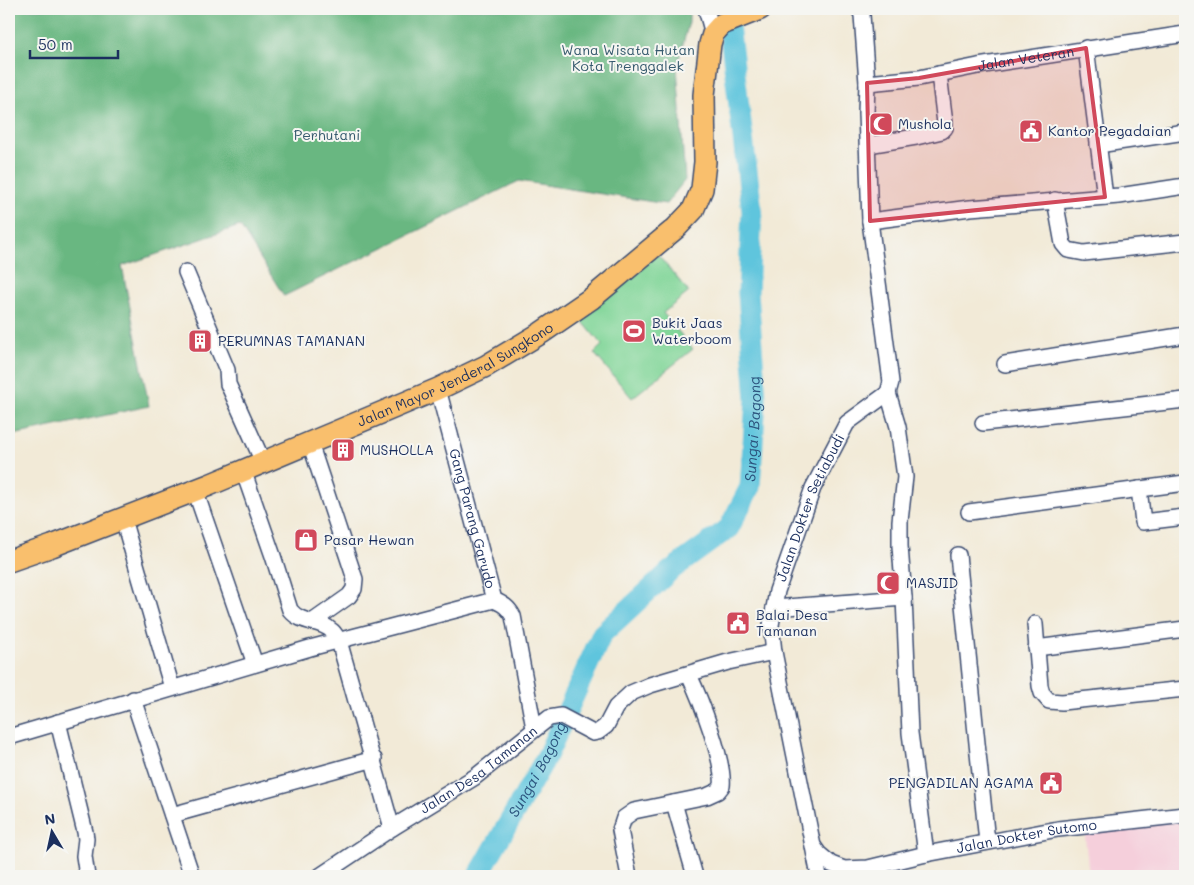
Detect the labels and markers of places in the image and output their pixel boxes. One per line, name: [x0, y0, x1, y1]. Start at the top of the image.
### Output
mosque icon: Mushola: [868, 111, 894, 137]
place label: Mushola: [898, 114, 952, 133]
public building icon: Kantor Pegadaian: [1018, 118, 1044, 144]
place label: Kantor Pegadaian: [1048, 121, 1171, 140]
place label: Bukit Jaas Waterboom: [652, 313, 732, 348]
sports icon: Bukit Jaas Waterboom: [621, 318, 647, 344]
building icon: PERUMNAS TAMANAN: [187, 328, 213, 354]
place label: PERUMNAS TAMANAN: [218, 331, 365, 350]
building icon: MUSHOLLA: [330, 437, 356, 463]
place label: MUSHOLLA: [360, 440, 434, 459]
shop icon: Pasar Hewan: [293, 527, 319, 553]
place label: Pasar Hewan: [324, 530, 414, 549]
mosque icon: MASJID: [875, 570, 901, 596]
place label: MASJID: [906, 573, 958, 592]
place label: Balai Desa Tamanan: [756, 605, 828, 640]
public building icon: Balai Desa Tamanan: [725, 610, 751, 636]
public building icon: PENGADILAN AGAMA: [1038, 770, 1064, 796]
place label: PENGADILAN AGAMA: [889, 773, 1034, 792]

